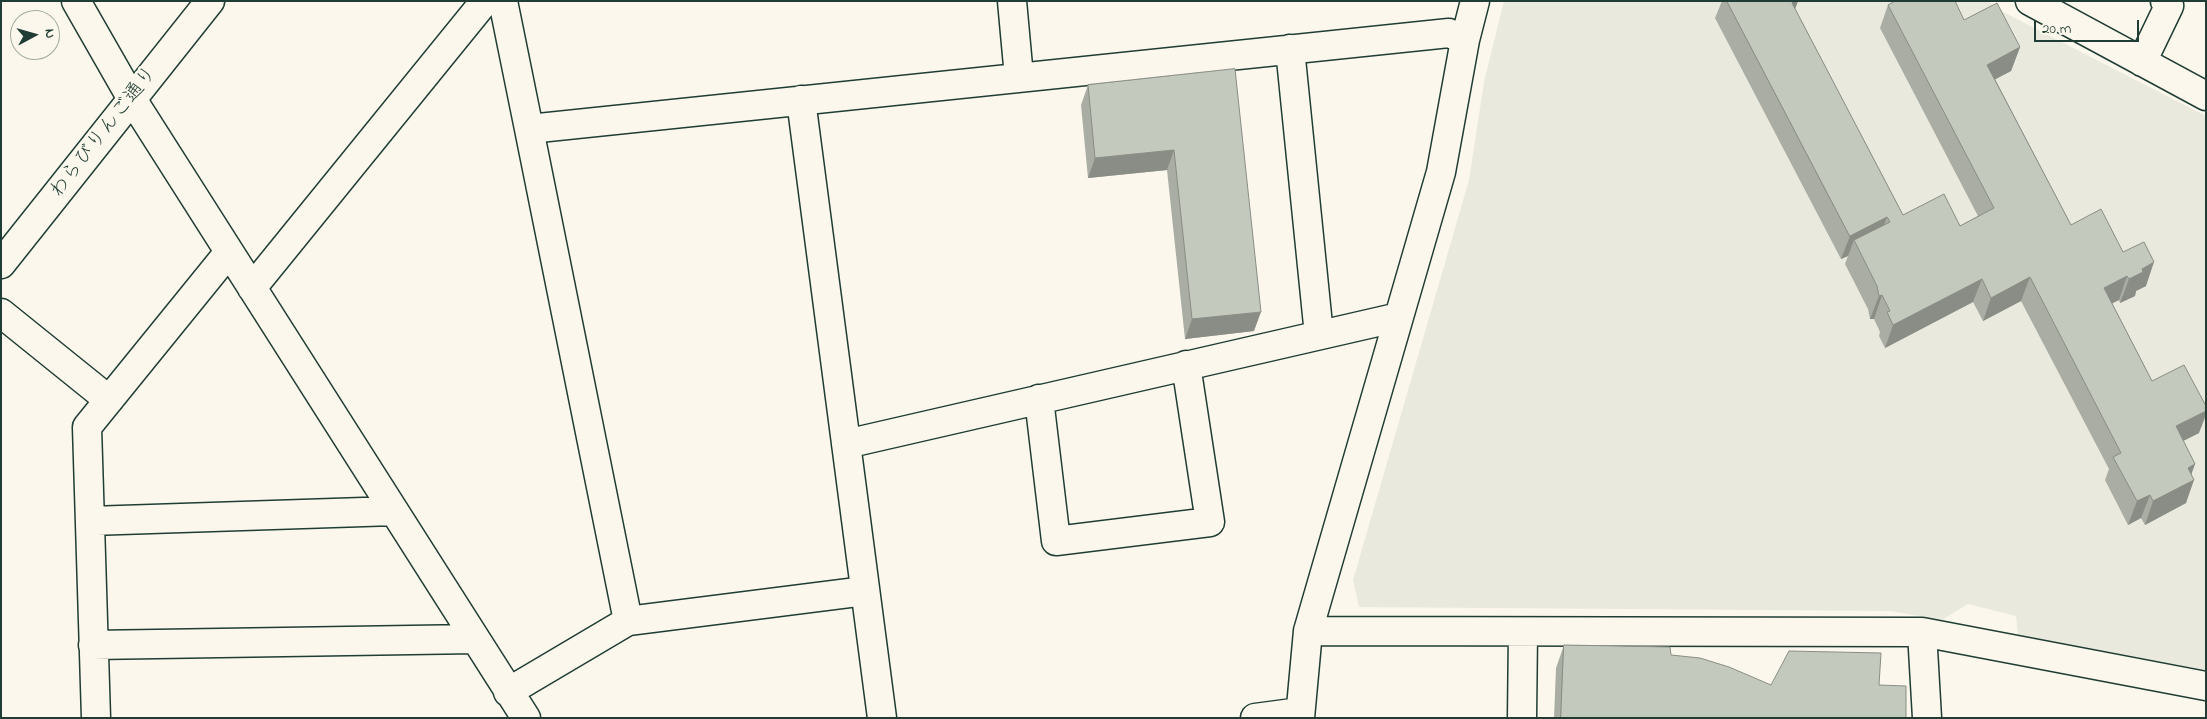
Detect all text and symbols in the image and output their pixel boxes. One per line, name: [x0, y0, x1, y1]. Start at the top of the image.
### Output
north arrow: [10, 10, 60, 60]
scale bar: [2037, 10, 2142, 42]
text: 20 m: [2042, 18, 2071, 40]
text: N: [38, 28, 60, 39]
street label: わらびりんご通り: [46, 63, 164, 203]

